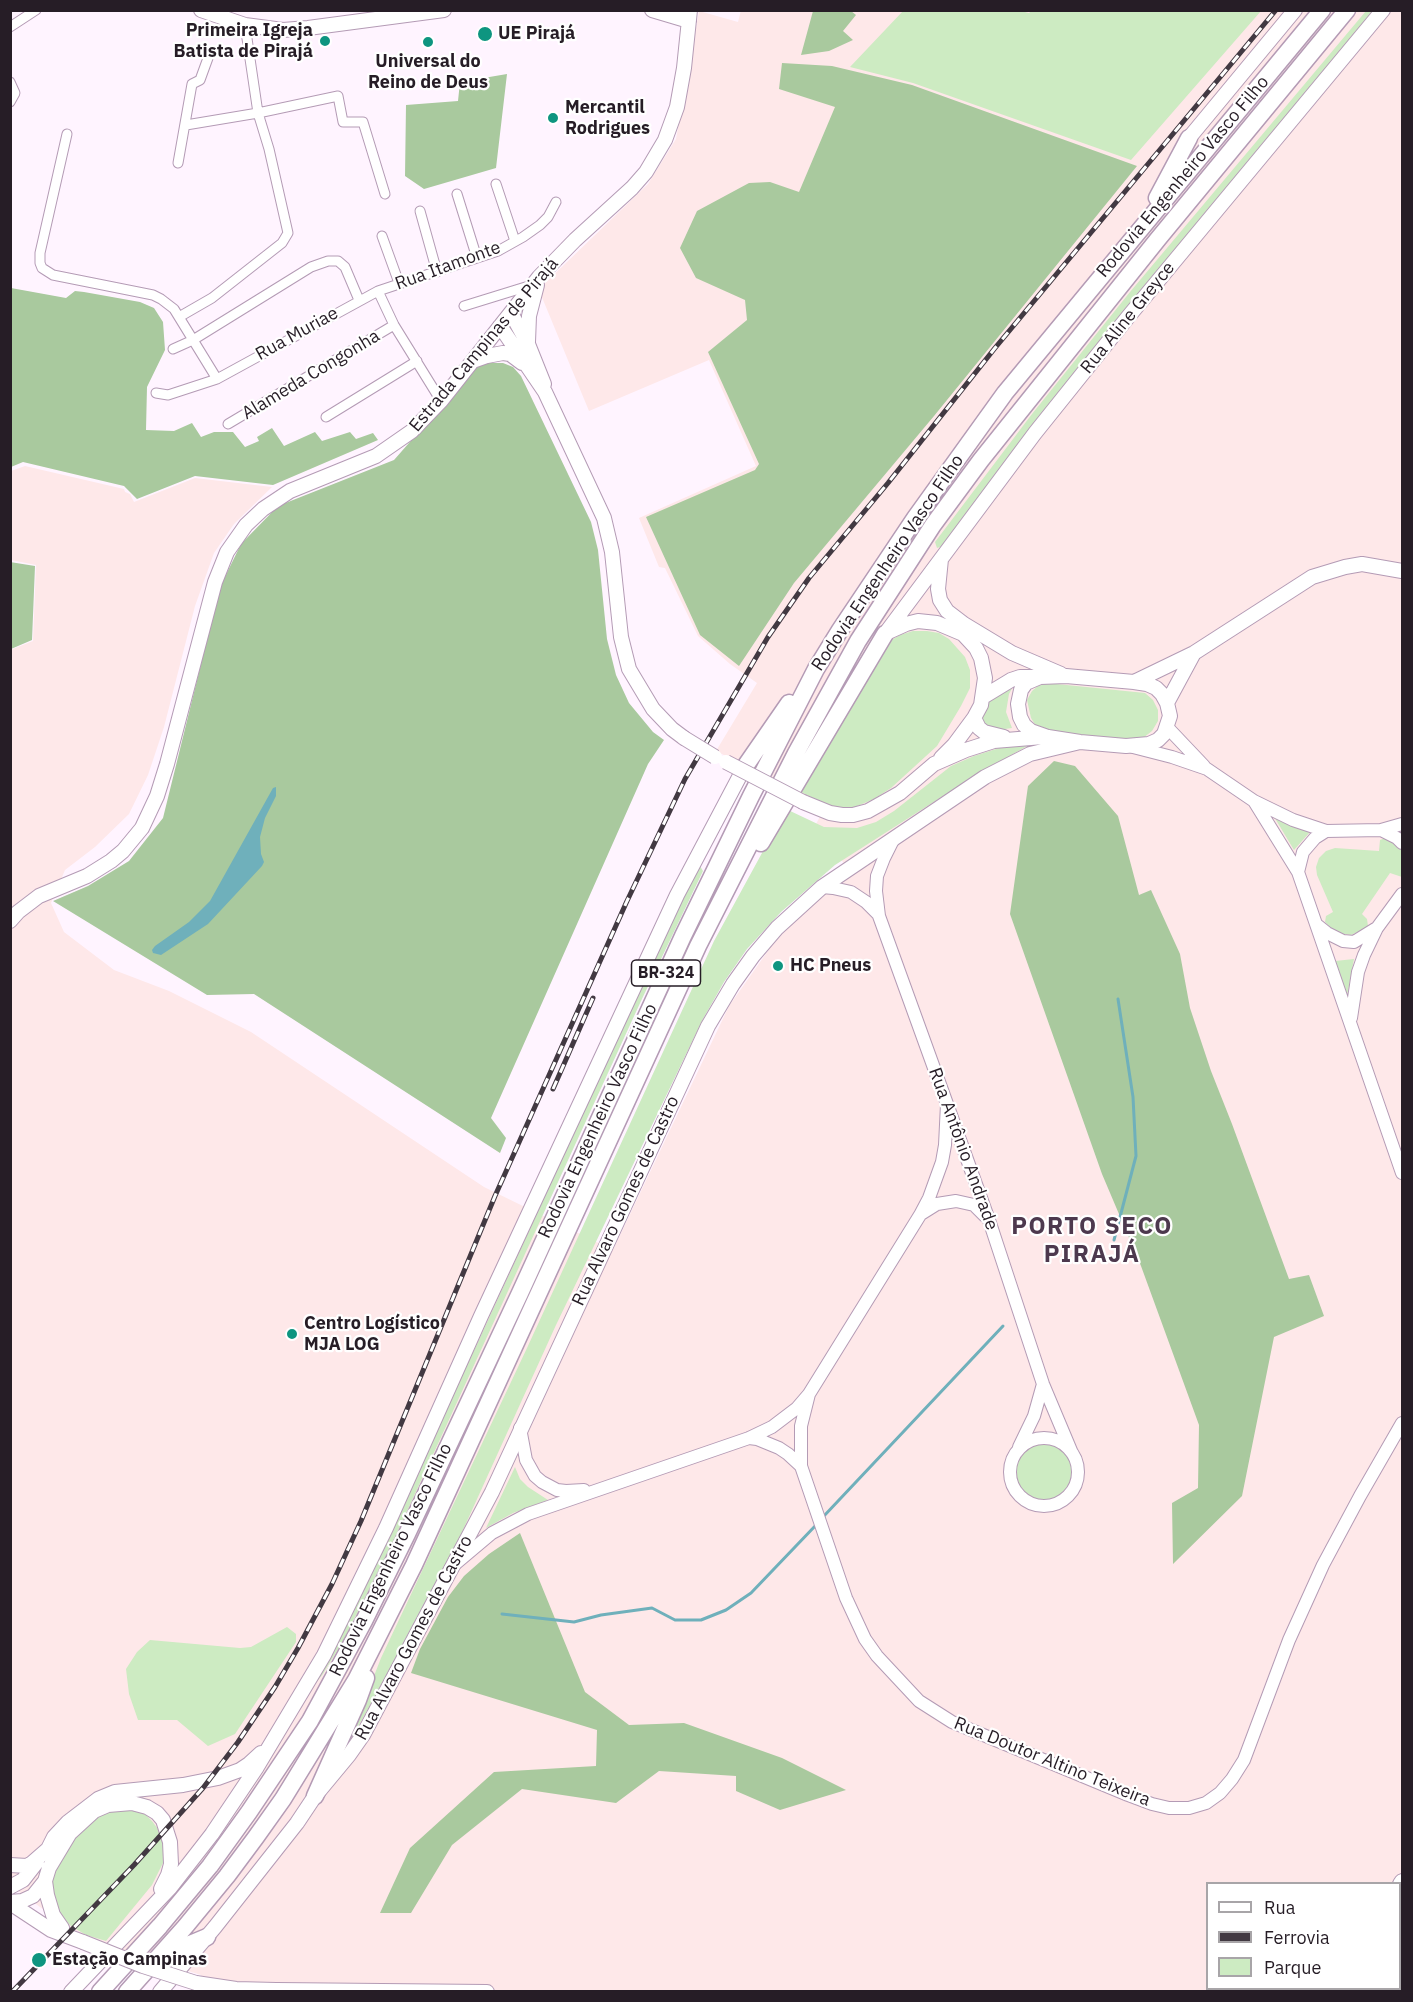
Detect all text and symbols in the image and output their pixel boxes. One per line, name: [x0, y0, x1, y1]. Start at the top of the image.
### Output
place label: Primeira Igreja Batista de Pirajá: [174, 20, 313, 63]
place label: UE Pirajá: [498, 23, 575, 45]
marker: UE Pirajá: [476, 25, 494, 43]
marker: Primeira Igreja Batista de Pirajá: [318, 34, 332, 48]
marker: Universal do Reino de Deus: [421, 35, 435, 49]
place label: Universal do Reino de Deus: [368, 51, 488, 94]
street label: Rodovia Engenheiro Vasco Filho: [1092, 72, 1274, 282]
place label: Mercantil Rodrigues: [565, 97, 650, 140]
marker: Mercantil Rodrigues: [546, 111, 560, 125]
street label: Rua Itamonte: [392, 237, 504, 295]
street label: Estrada Campinas de Pirajá: [405, 254, 563, 436]
street label: Rua Aline Greyce: [1076, 258, 1180, 378]
street label: Rua Muriae: [252, 302, 342, 366]
street label: Alameda Congonha: [238, 325, 384, 425]
street label: Rodovia Engenheiro Vasco Filho: [807, 451, 969, 675]
place label: HC Pneus: [790, 955, 871, 977]
marker: HC Pneus: [771, 959, 785, 973]
road number: BR-324: [632, 960, 700, 986]
street label: Rodovia Engenheiro Vasco Filho: [534, 1000, 662, 1242]
street label: Rua Antônio Andrade: [924, 1065, 1002, 1233]
street label: Rua Alvaro Gomes de Castro: [568, 1093, 684, 1309]
district label: PORTO SECO PIRAJÁ: [1011, 1213, 1173, 1269]
place label: Centro Logístico MJA LOG: [304, 1313, 440, 1356]
marker: Centro Logístico MJA LOG: [285, 1327, 299, 1341]
street label: Rodovia Engenheiro Vasco Filho: [325, 1440, 457, 1680]
street label: Rua Alvaro Gomes de Castro: [351, 1532, 477, 1744]
street label: Rua Doutor Altino Teixeira: [951, 1713, 1153, 1811]
legend: [1206, 1882, 1401, 1990]
text: Rua: [1264, 1896, 1295, 1919]
text: Ferrovia: [1264, 1926, 1330, 1949]
place label: Estação Campinas: [52, 1949, 207, 1971]
marker: Estação Campinas: [30, 1951, 48, 1969]
text: Parque: [1264, 1956, 1321, 1979]

